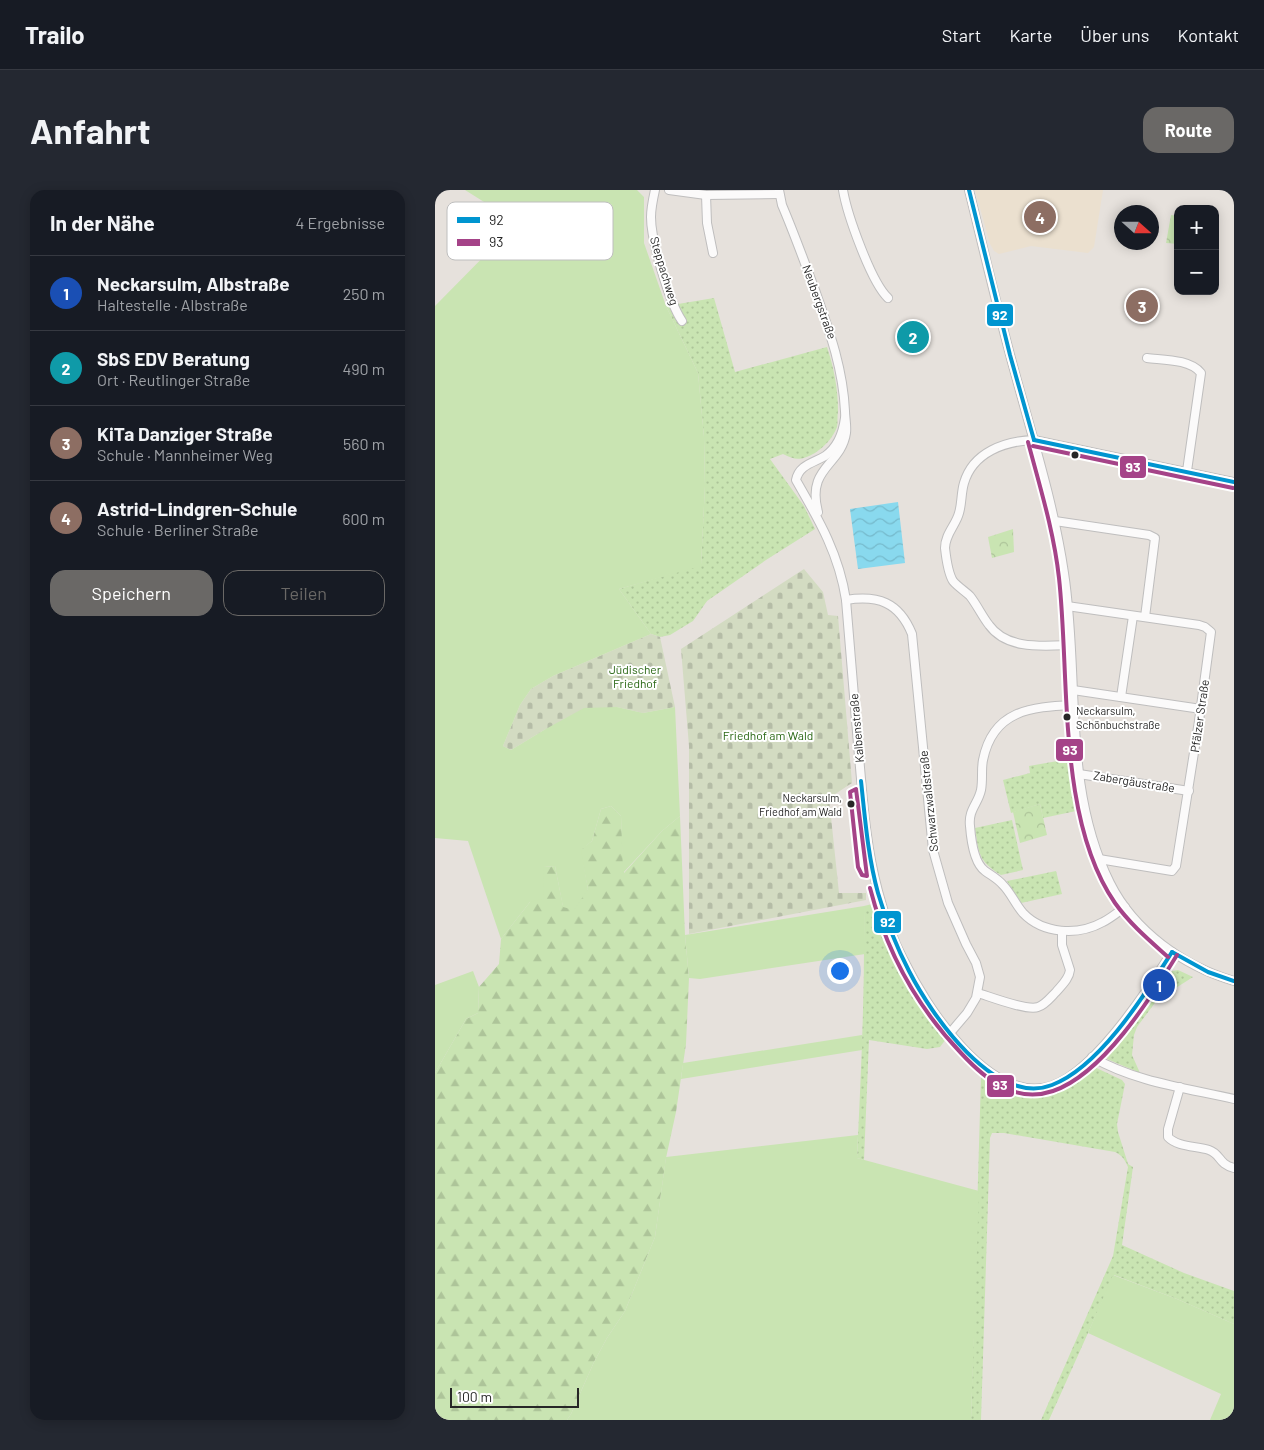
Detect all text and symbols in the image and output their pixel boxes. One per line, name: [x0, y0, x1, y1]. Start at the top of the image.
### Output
text: Trailo: [25, 20, 85, 49]
text: Start: [942, 24, 981, 46]
text: Karte: [1009, 24, 1052, 46]
text: Über uns: [1080, 24, 1149, 46]
text: Kontakt: [1177, 24, 1239, 46]
button: Route: [1143, 107, 1234, 153]
text: Anfahrt: [30, 109, 150, 151]
pin: 4: [1024, 198, 1056, 236]
legend: [447, 202, 613, 260]
north arrow: [1114, 205, 1159, 250]
map controls: [1174, 205, 1219, 295]
button: +: [1174, 205, 1219, 250]
text: In der Nähe: [50, 210, 155, 235]
text: 92: [489, 211, 504, 228]
text: 4 Ergebnisse: [295, 213, 385, 232]
text: 93: [489, 233, 504, 250]
street label: Steppachweg: [648, 235, 682, 307]
button: −: [1174, 250, 1219, 295]
street label: Neubergstraße: [800, 263, 840, 341]
text: Neckarsulm, Albstraße: [97, 272, 290, 295]
text: 1: [63, 284, 69, 303]
text: 250 m: [343, 284, 385, 303]
pin: 3: [1126, 287, 1158, 325]
text: Haltestelle · Albstraße: [97, 295, 248, 314]
line badge: 92: [986, 303, 1014, 327]
text: 92: [992, 306, 1008, 323]
pin: 2: [897, 318, 929, 356]
text: SbS EDV Beratung: [97, 347, 250, 370]
text: 2: [62, 359, 70, 378]
text: 490 m: [342, 359, 385, 378]
text: Ort · Reutlinger Straße: [97, 370, 250, 389]
text: KiTa Danziger Straße: [97, 422, 273, 445]
text: 3: [62, 434, 70, 453]
text: 560 m: [343, 434, 385, 453]
text: Schule · Mannheimer Weg: [97, 445, 273, 464]
unlabelled marker: [1070, 450, 1080, 460]
line badge: 93: [1119, 455, 1147, 479]
text: 93: [1126, 458, 1141, 475]
text: Astrid-Lindgren-Schule: [97, 497, 297, 520]
text: 4: [61, 509, 71, 528]
text: 600 m: [342, 509, 385, 528]
text: Schule · Berliner Straße: [97, 520, 259, 539]
button: Speichern: [50, 570, 213, 616]
button: Teilen: [223, 570, 385, 616]
park label: Jüdischer Friedhof: [609, 662, 662, 690]
street label: Pfälzer Straße: [1187, 679, 1211, 753]
street label: Kalbenstraße: [846, 693, 866, 763]
place label: Neckarsulm, Schönbuchstraße: [1076, 704, 1160, 731]
marker: Neckarsulm, Schönbuchstraße: [1062, 712, 1072, 722]
park label: Friedhof am Wald: [723, 728, 813, 742]
line badge: 93: [1055, 738, 1084, 762]
text: 93: [1063, 741, 1078, 758]
street label: Schwarzwaldstraße: [916, 750, 940, 852]
street label: Zabergäustraße: [1092, 768, 1176, 794]
place label: Neckarsulm, Friedhof am Wald: [759, 791, 842, 818]
marker: Neckarsulm, Friedhof am Wald: [846, 799, 856, 809]
line badge: 92: [873, 910, 902, 934]
text: 92: [880, 913, 896, 930]
your location: [827, 958, 853, 984]
pin: 1: [1143, 966, 1175, 1004]
line badge: 93: [986, 1074, 1015, 1098]
text: 93: [993, 1076, 1008, 1093]
scale bar: [450, 1385, 579, 1408]
text: 100 m: [457, 1388, 492, 1405]

